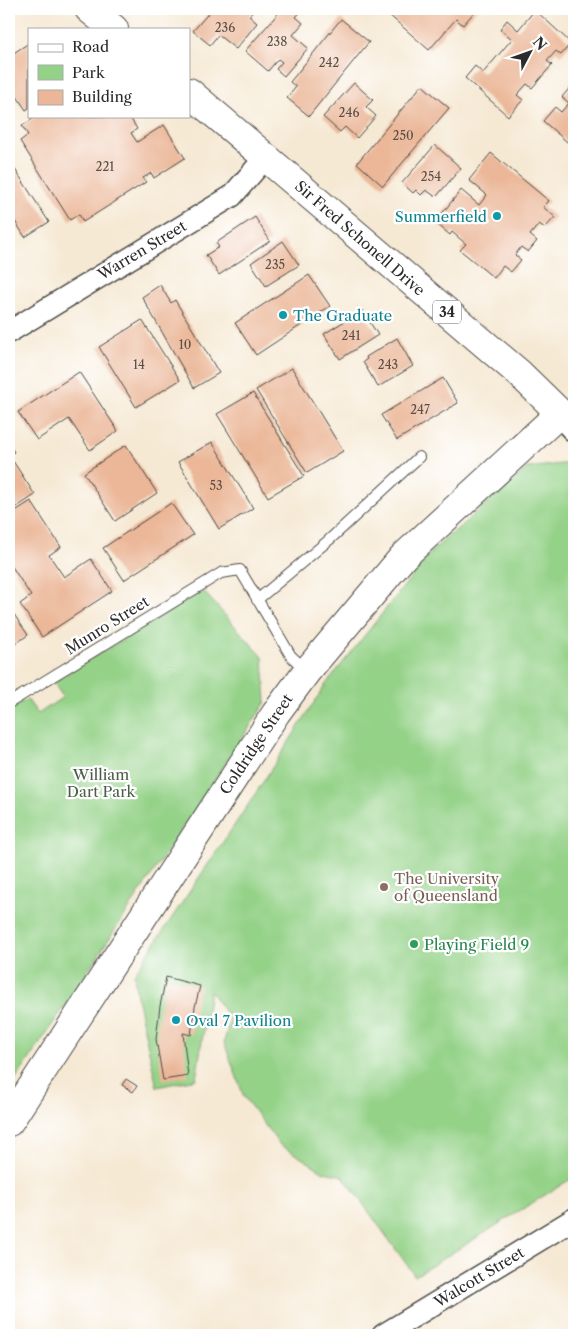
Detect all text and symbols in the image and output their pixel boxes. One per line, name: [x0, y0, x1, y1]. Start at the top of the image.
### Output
house number: 236: [215, 20, 235, 35]
legend: [28, 28, 190, 118]
north arrow: [506, 28, 556, 78]
text: N: [529, 33, 551, 54]
house number: 238: [267, 34, 287, 49]
text: Road: [72, 37, 109, 56]
house number: 242: [319, 55, 339, 70]
text: Park: [72, 63, 106, 82]
text: Building: [72, 87, 132, 106]
house number: 246: [339, 105, 359, 120]
house number: 250: [392, 128, 414, 143]
house number: 221: [96, 159, 114, 174]
house number: 254: [421, 169, 441, 184]
street label: Sir Fred Schonell Drive: [291, 176, 429, 300]
place label: Summerfield: [395, 207, 487, 226]
marker: Summerfield: [491, 210, 503, 222]
street label: Warren Street: [94, 216, 190, 284]
house number: 235: [265, 257, 285, 272]
road number: 34: [433, 300, 461, 324]
place label: The Graduate: [293, 306, 392, 325]
marker: The Graduate: [277, 309, 289, 321]
house number: 241: [342, 328, 360, 343]
house number: 10: [179, 337, 191, 352]
house number: 14: [133, 357, 145, 372]
house number: 243: [378, 357, 398, 372]
house number: 247: [410, 402, 430, 417]
house number: 53: [209, 478, 223, 493]
street label: Munro Street: [62, 591, 153, 658]
street label: Coldridge Street: [215, 690, 297, 798]
park label: William Dart Park: [67, 765, 136, 801]
place label: The University of Queensland: [394, 869, 500, 905]
marker: The University of Queensland: [378, 881, 390, 893]
place label: Playing Field 9: [424, 935, 529, 954]
marker: Playing Field 9: [408, 938, 420, 950]
place label: Oval 7 Pavilion: [186, 1011, 292, 1030]
marker: Oval 7 Pavilion: [170, 1014, 182, 1026]
street label: Walcott Street: [430, 1242, 528, 1312]

